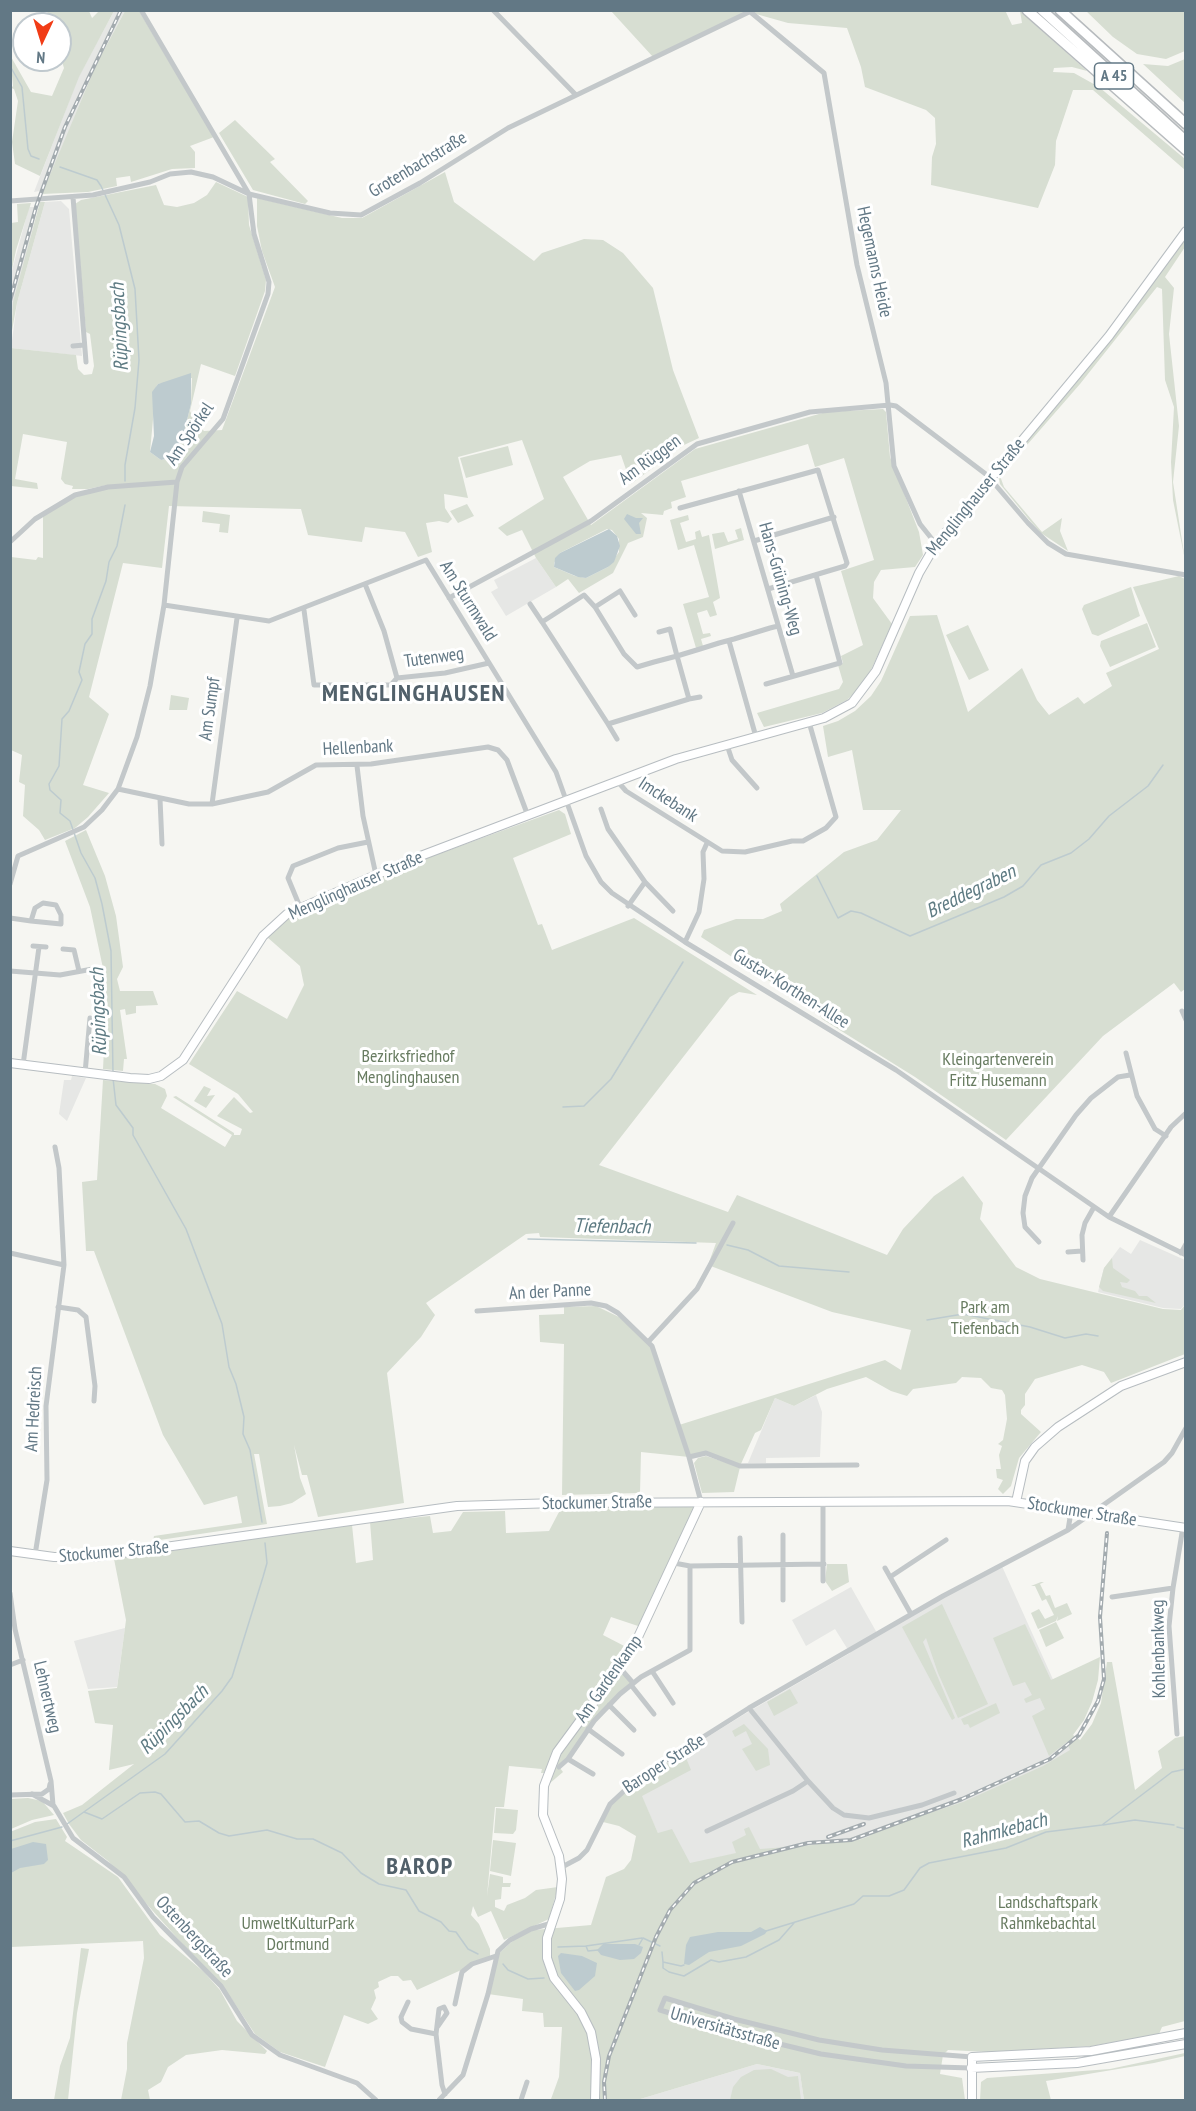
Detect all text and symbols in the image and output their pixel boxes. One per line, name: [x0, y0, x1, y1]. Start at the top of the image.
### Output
north arrow: [12, 12, 72, 72]
text: N: [36, 48, 46, 68]
road number: A 45: [1094, 63, 1134, 89]
street label: Grotenbachstraße: [365, 127, 471, 203]
street label: Hegemanns Heide: [852, 204, 896, 320]
water label: Rüpingsbach: [106, 282, 134, 372]
street label: Am Spörkel: [161, 399, 219, 469]
street label: Am Rüggen: [615, 430, 685, 490]
street label: Menglinghauser Straße: [922, 434, 1030, 560]
street label: Hans-Grüning-Weg: [754, 520, 806, 638]
street label: Am Sturmwald: [435, 557, 501, 645]
street label: Tutenweg: [403, 643, 465, 673]
street label: Am Sumpf: [195, 676, 225, 742]
district label: MENGLINGHAUSEN: [322, 680, 506, 708]
street label: Hellenbank: [322, 735, 394, 761]
street label: Imckebank: [634, 773, 702, 827]
street label: Menglinghauser Straße: [286, 847, 426, 925]
water label: Breddegraben: [922, 860, 1020, 924]
street label: Gustav-Korthen-Allee: [729, 944, 853, 1034]
water label: Rüpingsbach: [85, 968, 113, 1056]
park label: Bezirksfriedhof Menglinghausen: [357, 1046, 459, 1088]
park label: Kleingartenverein Fritz Husemann: [942, 1049, 1054, 1092]
water label: Tiefenbach: [574, 1214, 650, 1240]
street label: An der Panne: [508, 1279, 592, 1305]
park label: Park am Tiefenbach: [951, 1297, 1019, 1340]
street label: Am Hedreisch: [21, 1366, 47, 1452]
street label: Stockumer Straße: [542, 1491, 652, 1515]
street label: Stockumer Straße: [1026, 1493, 1138, 1531]
street label: Stockumer Straße: [58, 1536, 170, 1568]
street label: Kohlenbankweg: [1147, 1599, 1171, 1699]
street label: Am Gardenkamp: [571, 1631, 647, 1727]
street label: Lehnertweg: [28, 1659, 66, 1735]
water label: Rüpingsbach: [134, 1680, 214, 1760]
street label: Baroper Straße: [619, 1730, 709, 1798]
water label: Rahmkebach: [958, 1808, 1050, 1854]
district label: BAROP: [386, 1853, 454, 1881]
street label: Ostenbergstraße: [151, 1892, 237, 1982]
park label: Landschaftspark Rahmkebachtal: [998, 1892, 1098, 1934]
park label: UmweltKulturPark Dortmund: [241, 1913, 355, 1956]
street label: Universitätsstraße: [668, 2003, 782, 2055]

